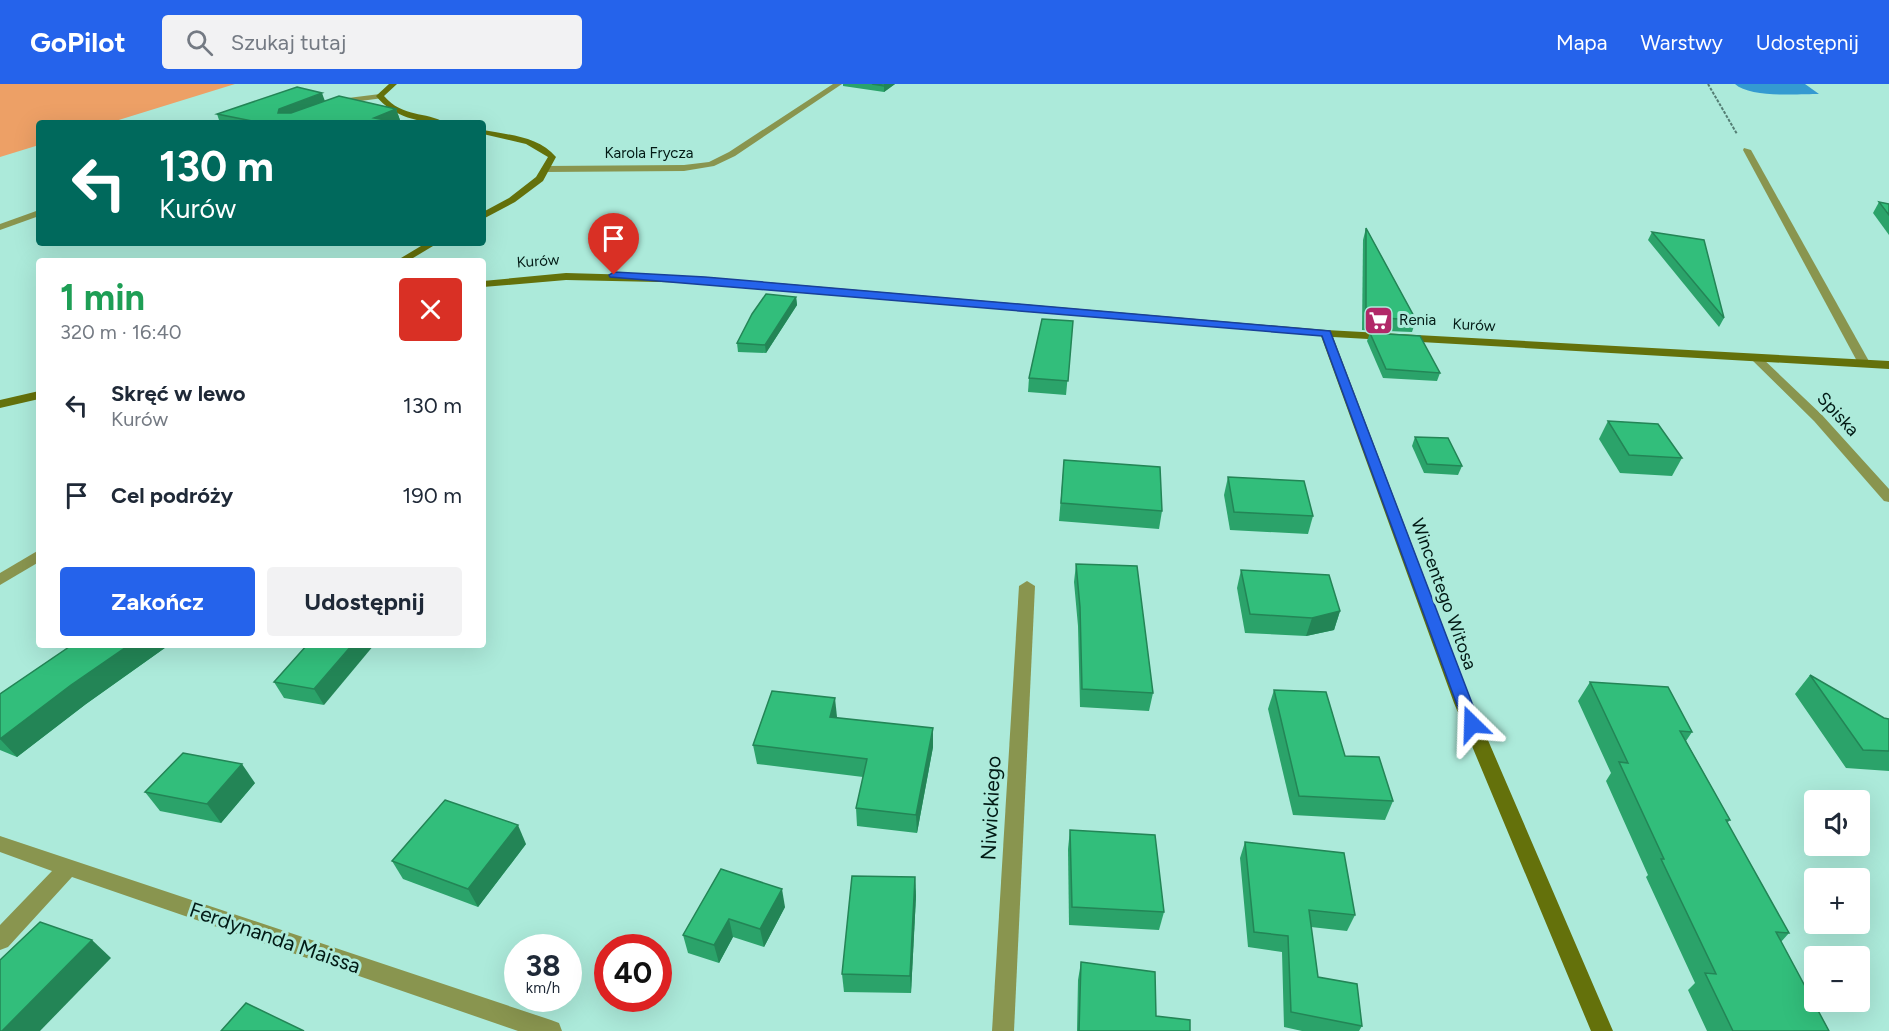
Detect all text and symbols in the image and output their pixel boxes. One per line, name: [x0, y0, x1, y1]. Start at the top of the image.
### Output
search box: [162, 15, 582, 69]
text: GoPilot: [30, 25, 126, 59]
icon: search: [183, 26, 216, 59]
text: Szukaj tutaj: [231, 29, 346, 56]
text: Mapa: [1556, 30, 1607, 55]
text: Warstwy: [1640, 30, 1723, 55]
text: Udostępnij: [1756, 30, 1859, 55]
text: 130 m: [159, 141, 274, 192]
icon: left: [60, 144, 138, 222]
street label: Karola Frycza: [604, 144, 694, 162]
text: Kurów: [159, 192, 236, 225]
pin: [588, 213, 639, 275]
icon: arrive: [597, 222, 630, 255]
street label: Kurów: [516, 251, 560, 271]
text: 1 min: [60, 276, 145, 319]
button: close: [399, 278, 462, 341]
supermarket icon: Renia: [1362, 304, 1394, 336]
place label: Renia: [1399, 311, 1436, 329]
street label: Kurów: [1452, 315, 1496, 335]
text: 320 m · 16:40: [60, 320, 182, 344]
text: Skręć w lewo: [111, 380, 246, 407]
street label: Spiska: [1812, 387, 1864, 441]
icon: left: [60, 389, 93, 422]
text: 130 m: [403, 392, 462, 419]
text: Kurów: [111, 407, 168, 431]
icon: arrive: [60, 479, 93, 512]
text: Cel podróży: [111, 482, 233, 509]
text: 190 m: [402, 482, 462, 509]
street label: Wincentego Witosa: [1406, 515, 1482, 673]
button: Zakończ: [60, 567, 255, 636]
button: Udostępnij: [267, 567, 462, 636]
position arrow: [1440, 692, 1504, 756]
street label: Niwickiego: [975, 755, 1006, 861]
map controls: [1804, 790, 1870, 1012]
button: sound: [1804, 790, 1870, 856]
button: +: [1804, 868, 1870, 934]
street label: Ferdynanda Maissa: [186, 897, 364, 979]
speed limit sign: 40: [594, 934, 672, 1012]
button: −: [1804, 946, 1870, 1012]
text: 38: [525, 947, 561, 984]
text: km/h: [526, 979, 560, 997]

